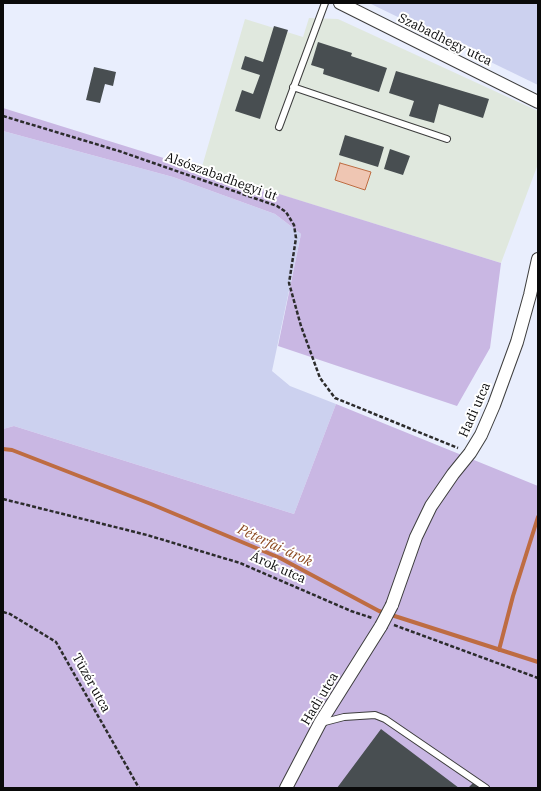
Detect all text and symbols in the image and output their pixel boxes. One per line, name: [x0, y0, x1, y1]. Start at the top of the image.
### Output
street label: Szabadhegy utca: [395, 10, 495, 70]
street label: Alsószabadhegyi út: [163, 150, 279, 204]
street label: Hadi utca: [456, 380, 494, 440]
water label: Péterfai-árok: [235, 521, 315, 571]
street label: Árok utca: [248, 549, 308, 587]
street label: Tüzér utca: [68, 651, 114, 715]
street label: Hadi utca: [298, 670, 342, 728]

